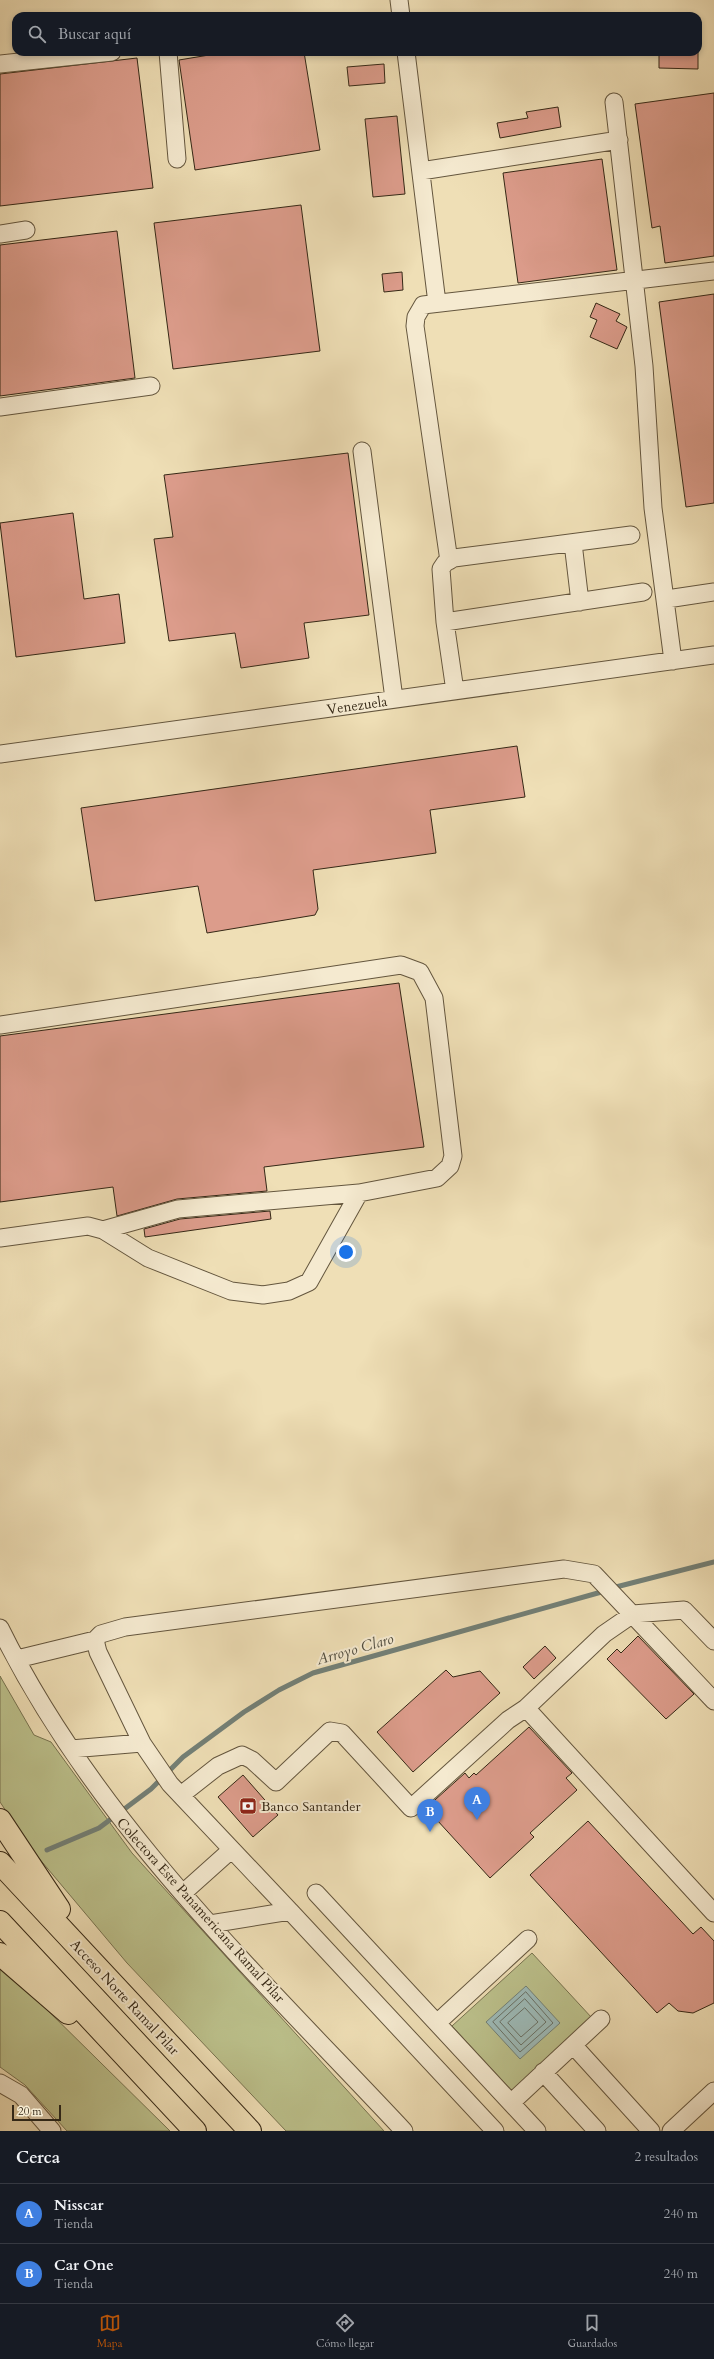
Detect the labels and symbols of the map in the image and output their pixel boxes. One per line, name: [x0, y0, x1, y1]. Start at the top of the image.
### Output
street label: Venezuela: [326, 692, 389, 719]
your location: [336, 1242, 356, 1262]
water label: Arroyo Claro: [313, 1628, 396, 1670]
pin: A: [464, 1787, 490, 1820]
bank icon: Banco Santander: [238, 1796, 258, 1816]
place label: Banco Santander: [261, 1797, 361, 1816]
pin: B: [417, 1799, 443, 1832]
street label: Colectora Este Panamericana Ramal Pilar: [112, 1814, 290, 2008]
street label: Acceso Norte Ramal Pilar: [66, 1935, 184, 2060]
scale bar: [12, 2103, 61, 2122]

